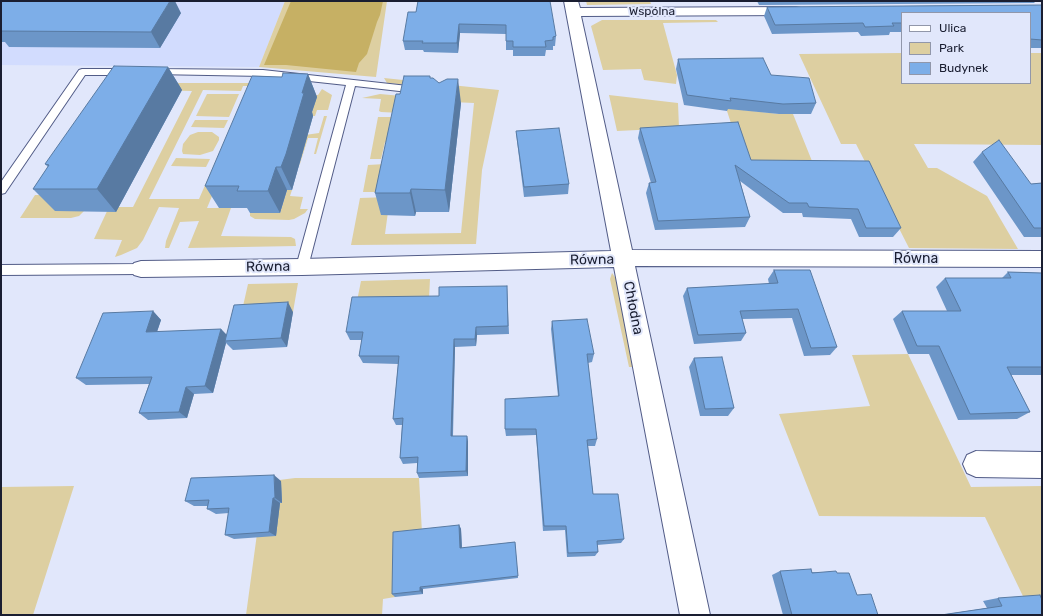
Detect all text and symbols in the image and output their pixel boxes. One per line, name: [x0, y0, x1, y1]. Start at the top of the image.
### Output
street label: Wspólna: [629, 5, 675, 19]
legend: [901, 12, 1031, 84]
text: Ulica: [939, 21, 966, 35]
text: Park: [939, 41, 964, 55]
text: Budynek: [939, 61, 988, 75]
street label: Równa: [570, 251, 614, 269]
street label: Równa: [894, 251, 938, 267]
street label: Równa: [246, 258, 290, 276]
street label: Chłodna: [620, 280, 646, 336]

